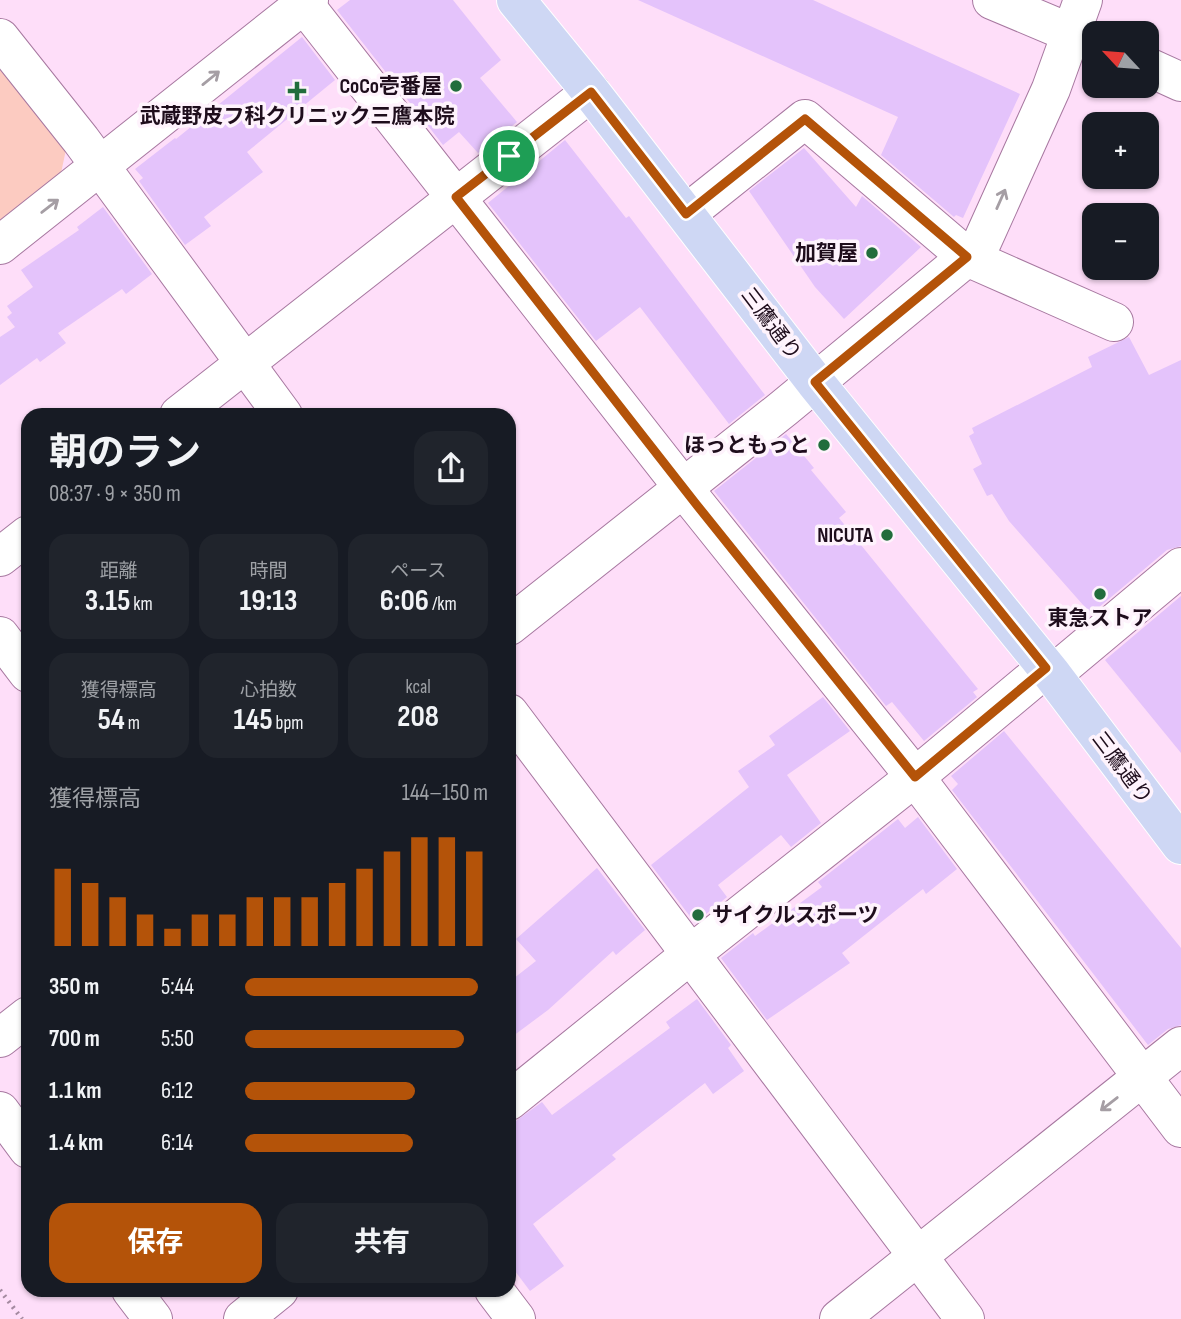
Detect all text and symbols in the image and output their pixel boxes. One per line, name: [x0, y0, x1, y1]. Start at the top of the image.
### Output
north arrow: [1082, 21, 1158, 98]
map controls: [1082, 21, 1159, 280]
one-way arrow: [202, 70, 220, 86]
place label: CoCo壱番屋: [339, 74, 442, 99]
marker: CoCo壱番屋: [448, 78, 464, 94]
marker: 武蔵野皮フ科クリニック三鷹本院: [287, 81, 307, 101]
place label: 武蔵野皮フ科クリニック三鷹本院: [140, 104, 455, 129]
button: +: [1082, 112, 1159, 189]
pin: [479, 126, 539, 186]
icon: arrive: [490, 137, 528, 175]
one-way arrow: [995, 189, 1008, 210]
one-way arrow: [41, 198, 59, 213]
button: −: [1082, 203, 1159, 280]
place label: 加賀屋: [795, 241, 858, 266]
marker: 加賀屋: [864, 245, 880, 261]
street label: 三鷹通り: [736, 283, 806, 365]
text: 朝のラン: [49, 431, 201, 476]
button: share: [414, 431, 488, 505]
place label: ほっともっと: [684, 433, 810, 458]
marker: ほっともっと: [816, 437, 832, 453]
text: 08:37 · 9 × 350 m: [49, 480, 181, 508]
place label: NICUTA: [817, 523, 874, 548]
marker: NICUTA: [879, 527, 895, 543]
text: 距離: [100, 560, 138, 583]
text: 時間: [249, 560, 288, 583]
text: ペース: [390, 560, 446, 583]
text: 3.15: [85, 583, 130, 619]
text: 19:13: [240, 583, 297, 619]
text: 6:06: [380, 583, 429, 619]
marker: 東急ストア: [1092, 586, 1108, 602]
text: km: [130, 593, 153, 616]
text: /km: [429, 593, 457, 616]
place label: 東急ストア: [1048, 606, 1153, 631]
text: kcal: [406, 676, 431, 699]
text: 獲得標高: [81, 679, 157, 702]
text: 心拍数: [240, 679, 297, 702]
text: 208: [397, 699, 439, 735]
text: 54: [98, 702, 125, 738]
text: 145: [233, 702, 273, 738]
text: m: [125, 712, 140, 735]
text: bpm: [273, 712, 304, 735]
street label: 三鷹通り: [1087, 727, 1157, 809]
text: 144–150 m: [402, 779, 488, 807]
text: 獲得標高: [49, 785, 141, 813]
place label: サイクルスポーツ: [712, 903, 879, 928]
marker: サイクルスポーツ: [690, 907, 706, 923]
text: 350 m: [49, 973, 99, 1001]
text: 5:44: [161, 973, 194, 1001]
text: 700 m: [49, 1025, 100, 1053]
text: 5:50: [161, 1025, 194, 1053]
text: 1.1 km: [49, 1077, 102, 1105]
text: 6:12: [161, 1077, 193, 1105]
one-way arrow: [1100, 1097, 1118, 1112]
text: 1.4 km: [49, 1129, 103, 1157]
text: 6:14: [161, 1129, 193, 1157]
button: 保存: [49, 1203, 262, 1283]
button: 共有: [276, 1203, 488, 1283]

